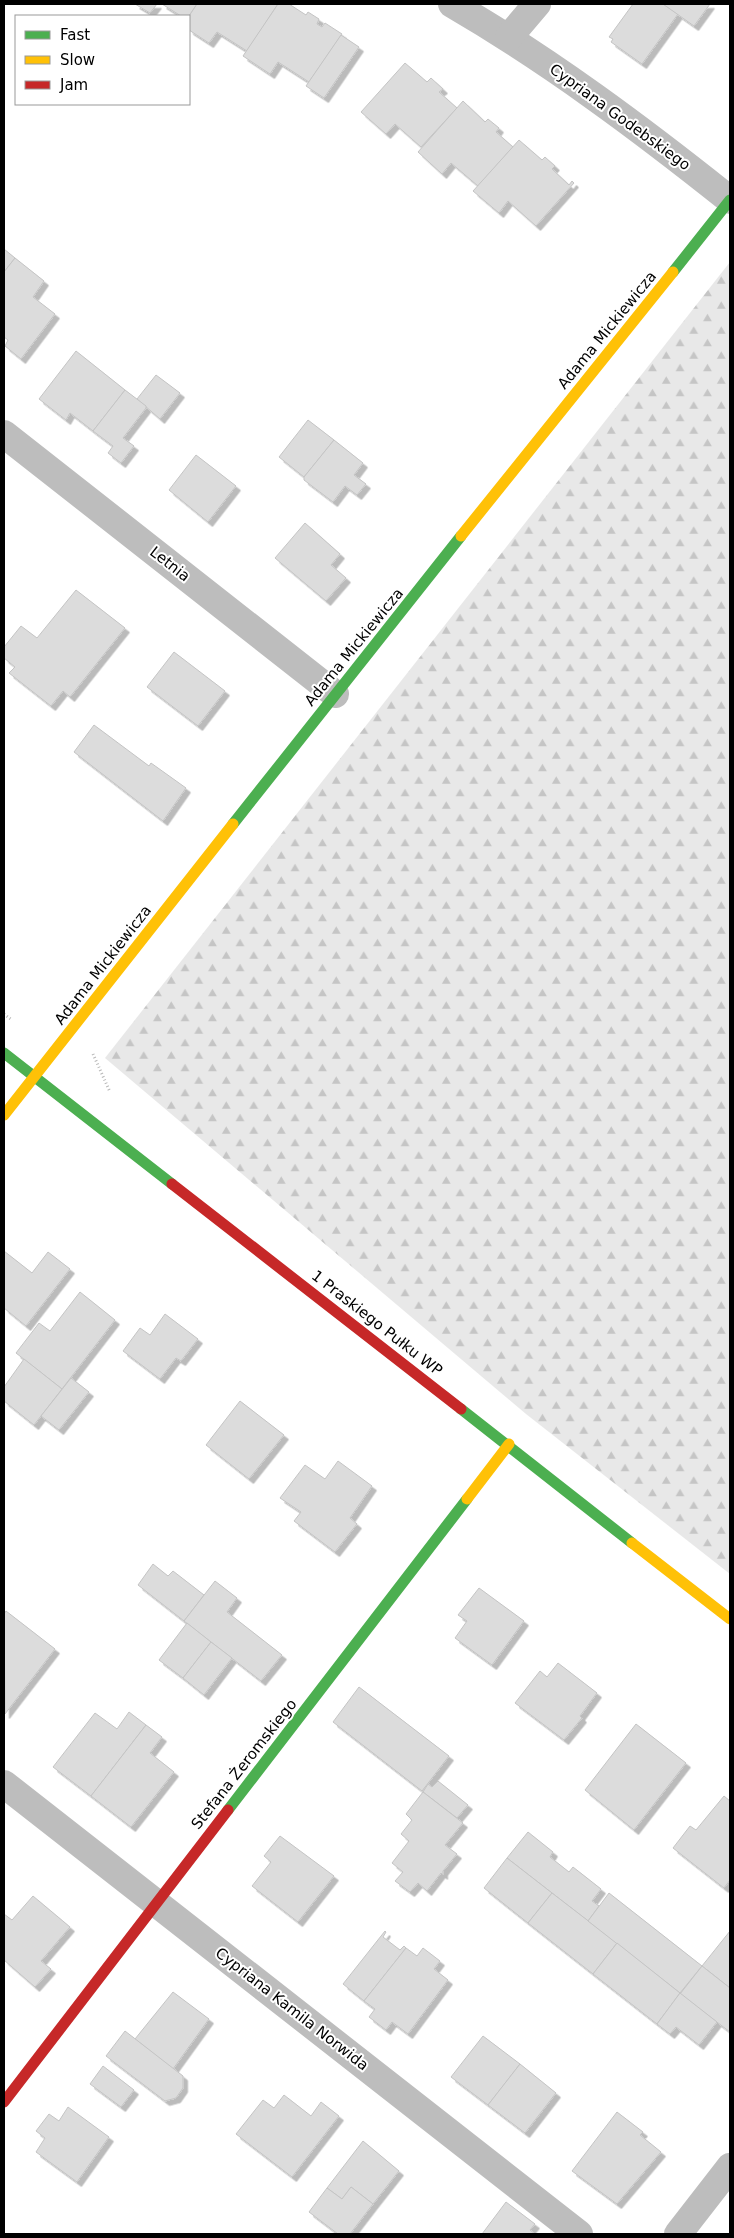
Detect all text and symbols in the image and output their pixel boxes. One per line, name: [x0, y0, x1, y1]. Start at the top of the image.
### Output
legend: [15, 15, 190, 105]
text: Fast: [60, 26, 90, 44]
text: Slow: [60, 51, 95, 69]
street label: Cypriana Godebskiego: [546, 60, 694, 174]
text: Jam: [59, 76, 88, 94]
street label: Adama Mickiewicza: [554, 267, 660, 393]
street label: Letnia: [146, 543, 194, 585]
street label: Adama Mickiewicza: [301, 584, 407, 710]
street label: Adama Mickiewicza: [51, 902, 155, 1028]
street label: 1 Praskiego Pułku WP: [308, 1266, 446, 1380]
street label: Stefana Żeromskiego: [187, 1695, 300, 1833]
street label: Cypriana Kamila Norwida: [212, 1944, 372, 2074]

